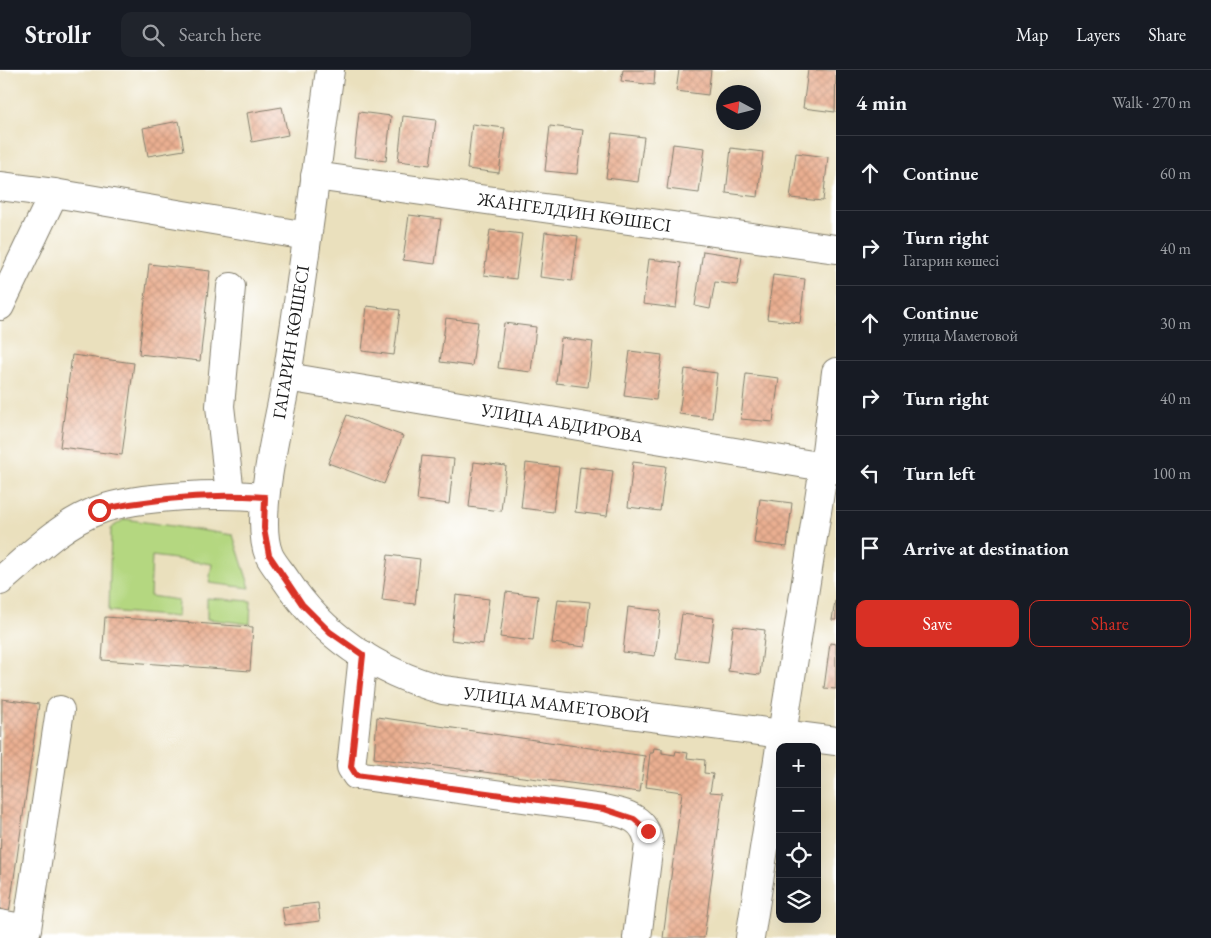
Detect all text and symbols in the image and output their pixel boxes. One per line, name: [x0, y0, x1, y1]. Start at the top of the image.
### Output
search box: [121, 12, 471, 57]
text: Strollr: [25, 19, 91, 50]
icon: search: [139, 21, 167, 49]
text: Search here: [179, 22, 261, 47]
text: Map: [1016, 23, 1048, 46]
text: Layers: [1076, 23, 1120, 46]
text: Share: [1148, 23, 1186, 46]
north arrow: [716, 85, 761, 130]
text: 4 min: [856, 89, 907, 116]
text: Walk · 270 m: [1112, 92, 1191, 113]
icon: ahead: [856, 159, 884, 187]
text: Continue: [903, 161, 978, 186]
text: 60 m: [1160, 163, 1191, 184]
street label: ЖАНГЕЛДИН КӨШЕСІ: [475, 187, 673, 237]
text: Turn right: [903, 225, 989, 250]
icon: right: [856, 234, 884, 262]
text: 40 m: [1160, 238, 1191, 259]
text: Гагарин көшесі: [903, 250, 999, 271]
street label: ГАГАРИН КӨШЕСІ: [267, 263, 314, 421]
text: Continue: [903, 300, 978, 325]
icon: ahead: [856, 309, 884, 337]
text: 30 m: [1160, 313, 1191, 334]
text: улица Маметовой: [903, 325, 1018, 346]
icon: right: [856, 384, 884, 412]
text: Turn right: [903, 386, 989, 411]
text: 40 m: [1160, 388, 1191, 409]
street label: УЛИЦА АБДИРОВА: [478, 398, 646, 448]
icon: left: [856, 459, 884, 487]
text: Turn left: [903, 461, 975, 486]
text: 100 m: [1152, 463, 1191, 484]
route start: [88, 499, 111, 522]
icon: arrive: [856, 534, 884, 562]
text: Arrive at destination: [903, 536, 1069, 561]
button: Save: [856, 600, 1019, 647]
button: Share: [1029, 600, 1191, 647]
street label: УЛИЦА МАМЕТОВОЙ: [461, 681, 651, 728]
map controls: [776, 743, 821, 923]
button: +: [776, 743, 821, 788]
button: −: [776, 788, 821, 833]
route end: [637, 820, 660, 843]
button: locate: [776, 833, 821, 878]
button: layers: [776, 878, 821, 923]

